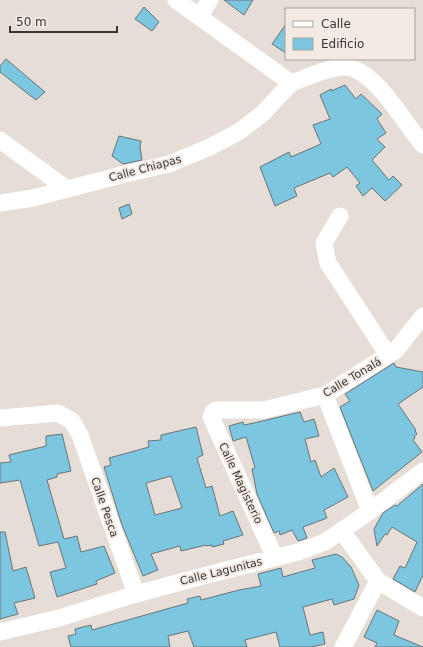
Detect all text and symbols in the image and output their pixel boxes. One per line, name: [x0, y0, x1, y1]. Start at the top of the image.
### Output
scale bar: [10, 8, 117, 34]
legend: [285, 8, 415, 60]
text: 50 m: [16, 15, 47, 29]
text: Calle: [321, 17, 351, 31]
text: Edificio: [321, 37, 364, 51]
street label: Calle Chiapas: [107, 152, 183, 184]
street label: Calle Tonalá: [321, 355, 384, 400]
street label: Calle Magisterio: [216, 440, 265, 526]
street label: Calle Pesca: [88, 476, 121, 539]
street label: Calle Lagunitas: [179, 555, 264, 588]

